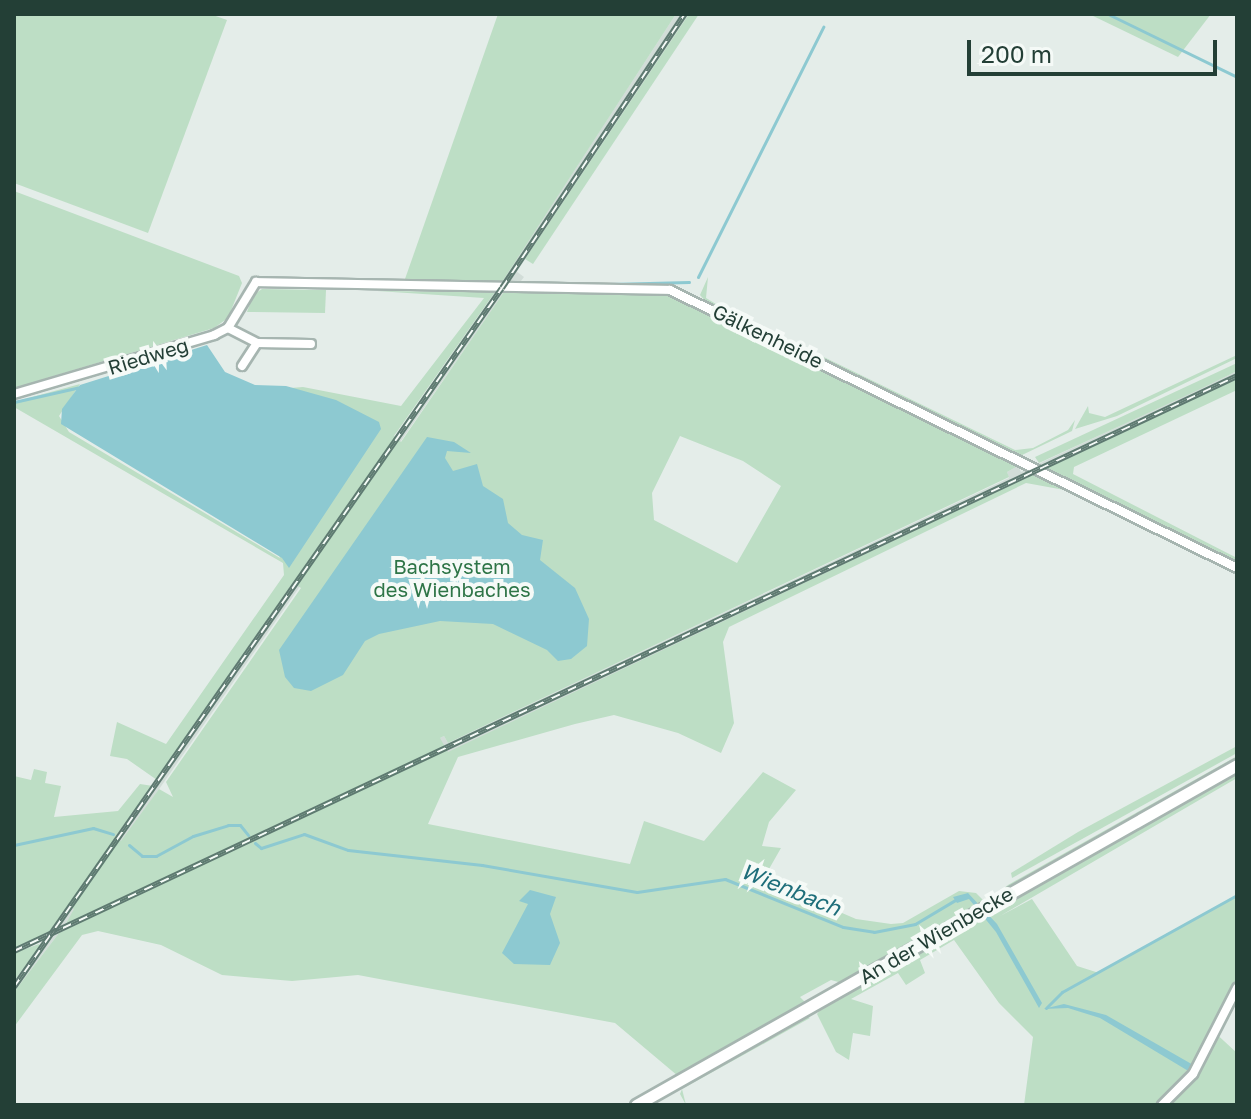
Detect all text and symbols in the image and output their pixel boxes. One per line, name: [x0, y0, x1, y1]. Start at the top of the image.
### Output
scale bar: [971, 24, 1221, 74]
text: 200 m: [981, 39, 1052, 68]
street label: Gälkenheide: [709, 299, 827, 373]
street label: Riedweg: [105, 332, 191, 380]
park label: Bachsystem des Wienbaches: [374, 555, 530, 602]
water label: Wienbach: [737, 857, 845, 921]
street label: An der Wienbecke: [855, 881, 1017, 989]

